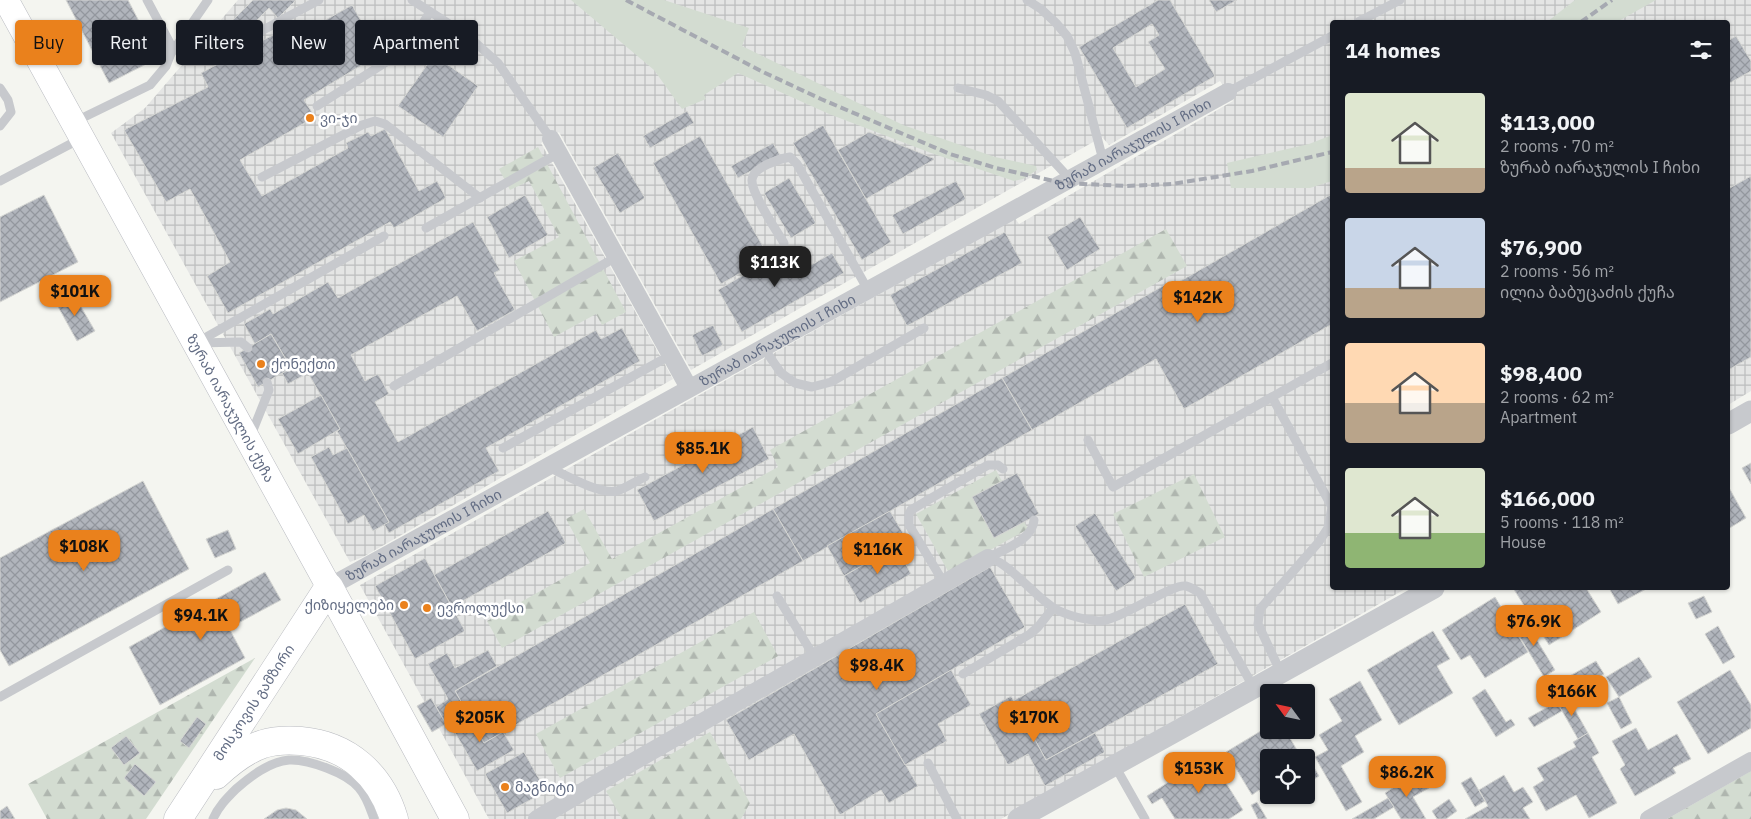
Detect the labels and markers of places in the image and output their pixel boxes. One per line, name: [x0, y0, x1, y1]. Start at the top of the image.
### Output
place label: ვი-ჯი: [320, 109, 358, 127]
marker: ვი-ჯი: [304, 112, 316, 124]
pin: $113K: [740, 246, 810, 288]
pin: $101K: [40, 274, 110, 317]
pin: $142K: [1163, 280, 1233, 323]
place label: ქონექთი: [271, 355, 336, 373]
marker: ქონექთი: [255, 358, 267, 370]
pin: $85.1K: [662, 432, 744, 474]
pin: $108K: [49, 530, 119, 572]
pin: $116K: [843, 532, 913, 575]
place label: ქიზიყელები: [305, 596, 394, 614]
pin: $94.1K: [160, 598, 242, 641]
marker: ქიზიყელები: [398, 599, 410, 611]
place label: ევროლუქსი: [437, 599, 524, 617]
marker: ევროლუქსი: [421, 602, 433, 614]
pin: $76.9K: [1493, 604, 1575, 647]
pin: $98.4K: [836, 648, 918, 691]
pin: $166K: [1537, 674, 1607, 717]
pin: $205K: [445, 700, 515, 743]
pin: $170K: [999, 700, 1069, 743]
pin: $153K: [1164, 752, 1234, 794]
pin: $86.2K: [1366, 756, 1448, 798]
place label: მაგნიტი: [515, 778, 574, 796]
marker: მაგნიტი: [499, 781, 511, 793]

